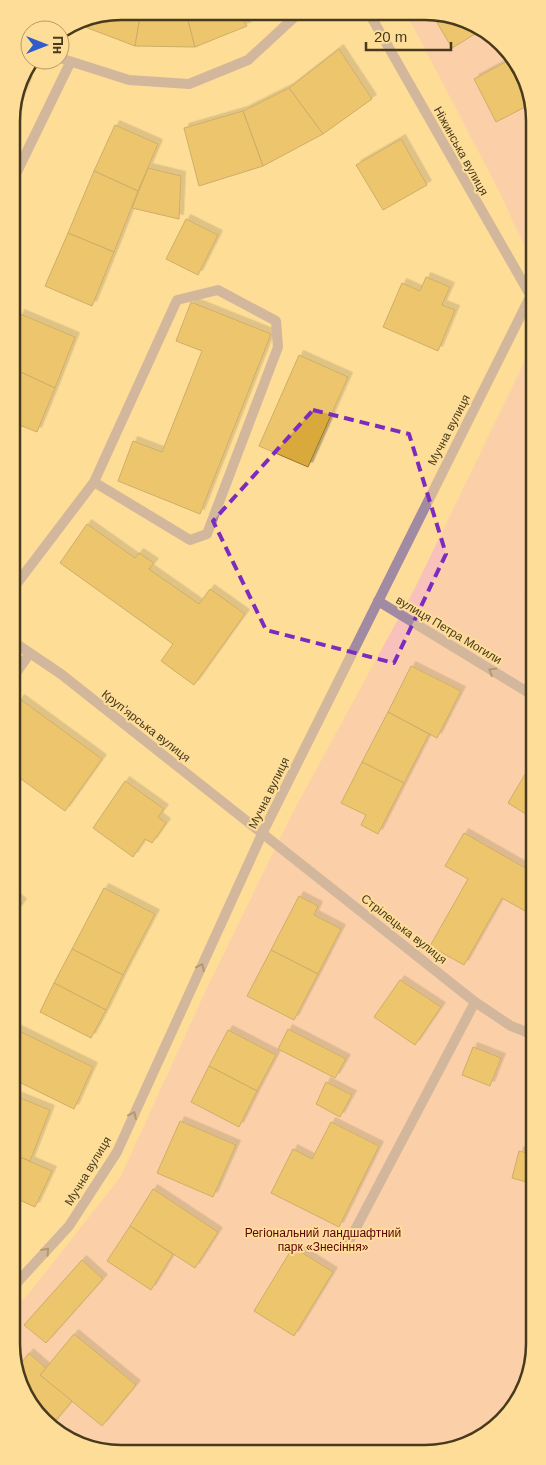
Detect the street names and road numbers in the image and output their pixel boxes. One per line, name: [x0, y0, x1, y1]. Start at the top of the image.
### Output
street label: Ніжинська вулиця: [431, 104, 491, 198]
street label: Мучна вулиця: [425, 392, 473, 468]
street label: вулиця Петра Могили: [394, 593, 504, 667]
street label: Крупʼярська вулиця: [99, 687, 193, 765]
street label: Мучна вулиця: [246, 755, 292, 831]
street label: Стрілецька вулиця: [358, 891, 450, 967]
street label: Мучна вулиця: [62, 1134, 114, 1208]

